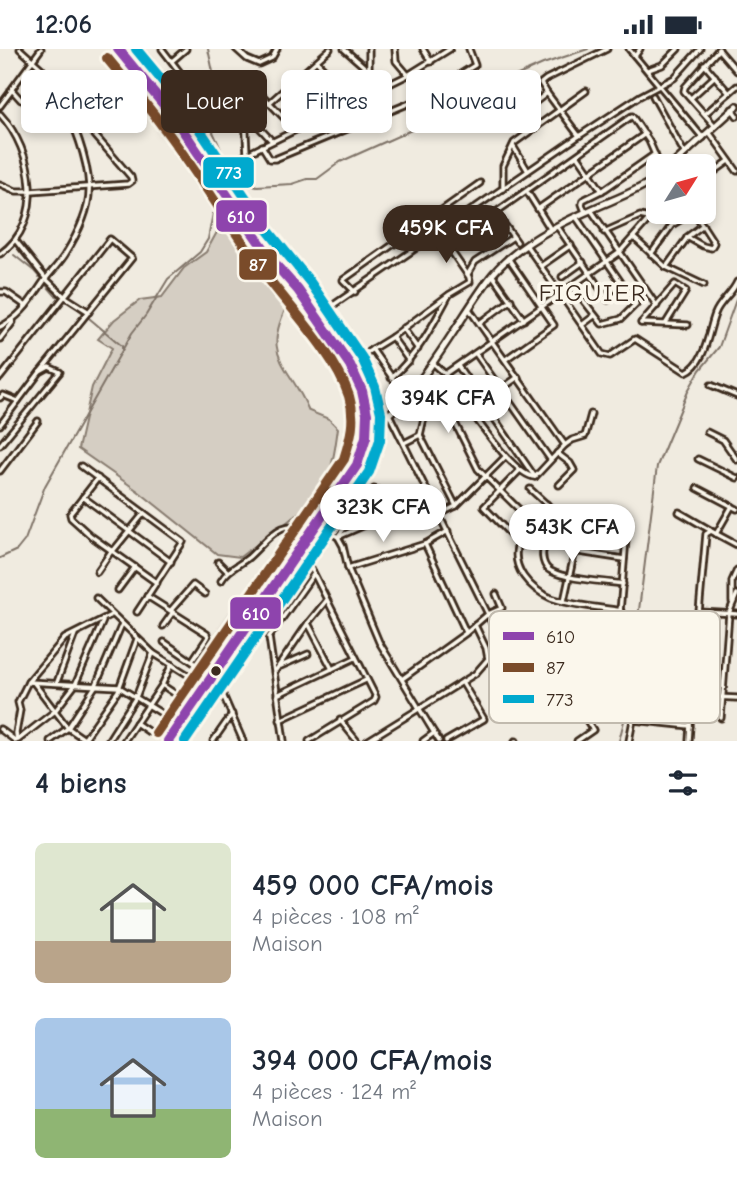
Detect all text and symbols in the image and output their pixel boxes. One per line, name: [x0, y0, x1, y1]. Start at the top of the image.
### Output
text: 12:06: [35, 10, 92, 40]
chip: Acheter: [21, 70, 147, 133]
chip: Louer: [161, 70, 267, 133]
chip: Filtres: [281, 70, 392, 133]
chip: Nouveau: [406, 70, 541, 133]
north arrow: [646, 154, 716, 224]
map controls: [646, 154, 716, 224]
line badge: 773: [202, 156, 255, 189]
text: 773: [216, 162, 242, 184]
line badge: 610: [215, 199, 268, 233]
pin: 459K CFA: [374, 205, 518, 265]
text: 610: [227, 206, 255, 228]
text: 459K CFA: [399, 214, 493, 241]
line badge: 87: [238, 248, 278, 281]
text: 87: [249, 254, 268, 276]
district label: FIGUIER: [539, 279, 647, 307]
pin: 394K CFA: [376, 375, 520, 435]
text: 394K CFA: [401, 384, 495, 411]
pin: 323K CFA: [311, 484, 455, 544]
text: 323K CFA: [336, 493, 430, 520]
pin: 543K CFA: [500, 505, 644, 564]
text: 543K CFA: [525, 513, 619, 540]
line badge: 610: [229, 596, 282, 630]
text: 610: [242, 603, 270, 625]
legend: [489, 611, 720, 723]
text: 610: [546, 626, 575, 648]
text: 87: [546, 657, 565, 679]
unlabelled marker: [209, 664, 223, 678]
text: 773: [546, 689, 574, 711]
icon: filters: [664, 764, 702, 802]
text: 4 biens: [35, 766, 127, 801]
text: 459 000 CFA/mois: [252, 868, 493, 903]
icon: home: [91, 871, 175, 955]
text: 4 pièces · 108 m²: [252, 903, 419, 930]
text: Maison: [252, 930, 323, 957]
text: 394 000 CFA/mois: [252, 1043, 492, 1078]
icon: home: [91, 1046, 175, 1130]
text: 4 pièces · 124 m²: [252, 1078, 416, 1105]
text: Maison: [252, 1105, 323, 1132]

